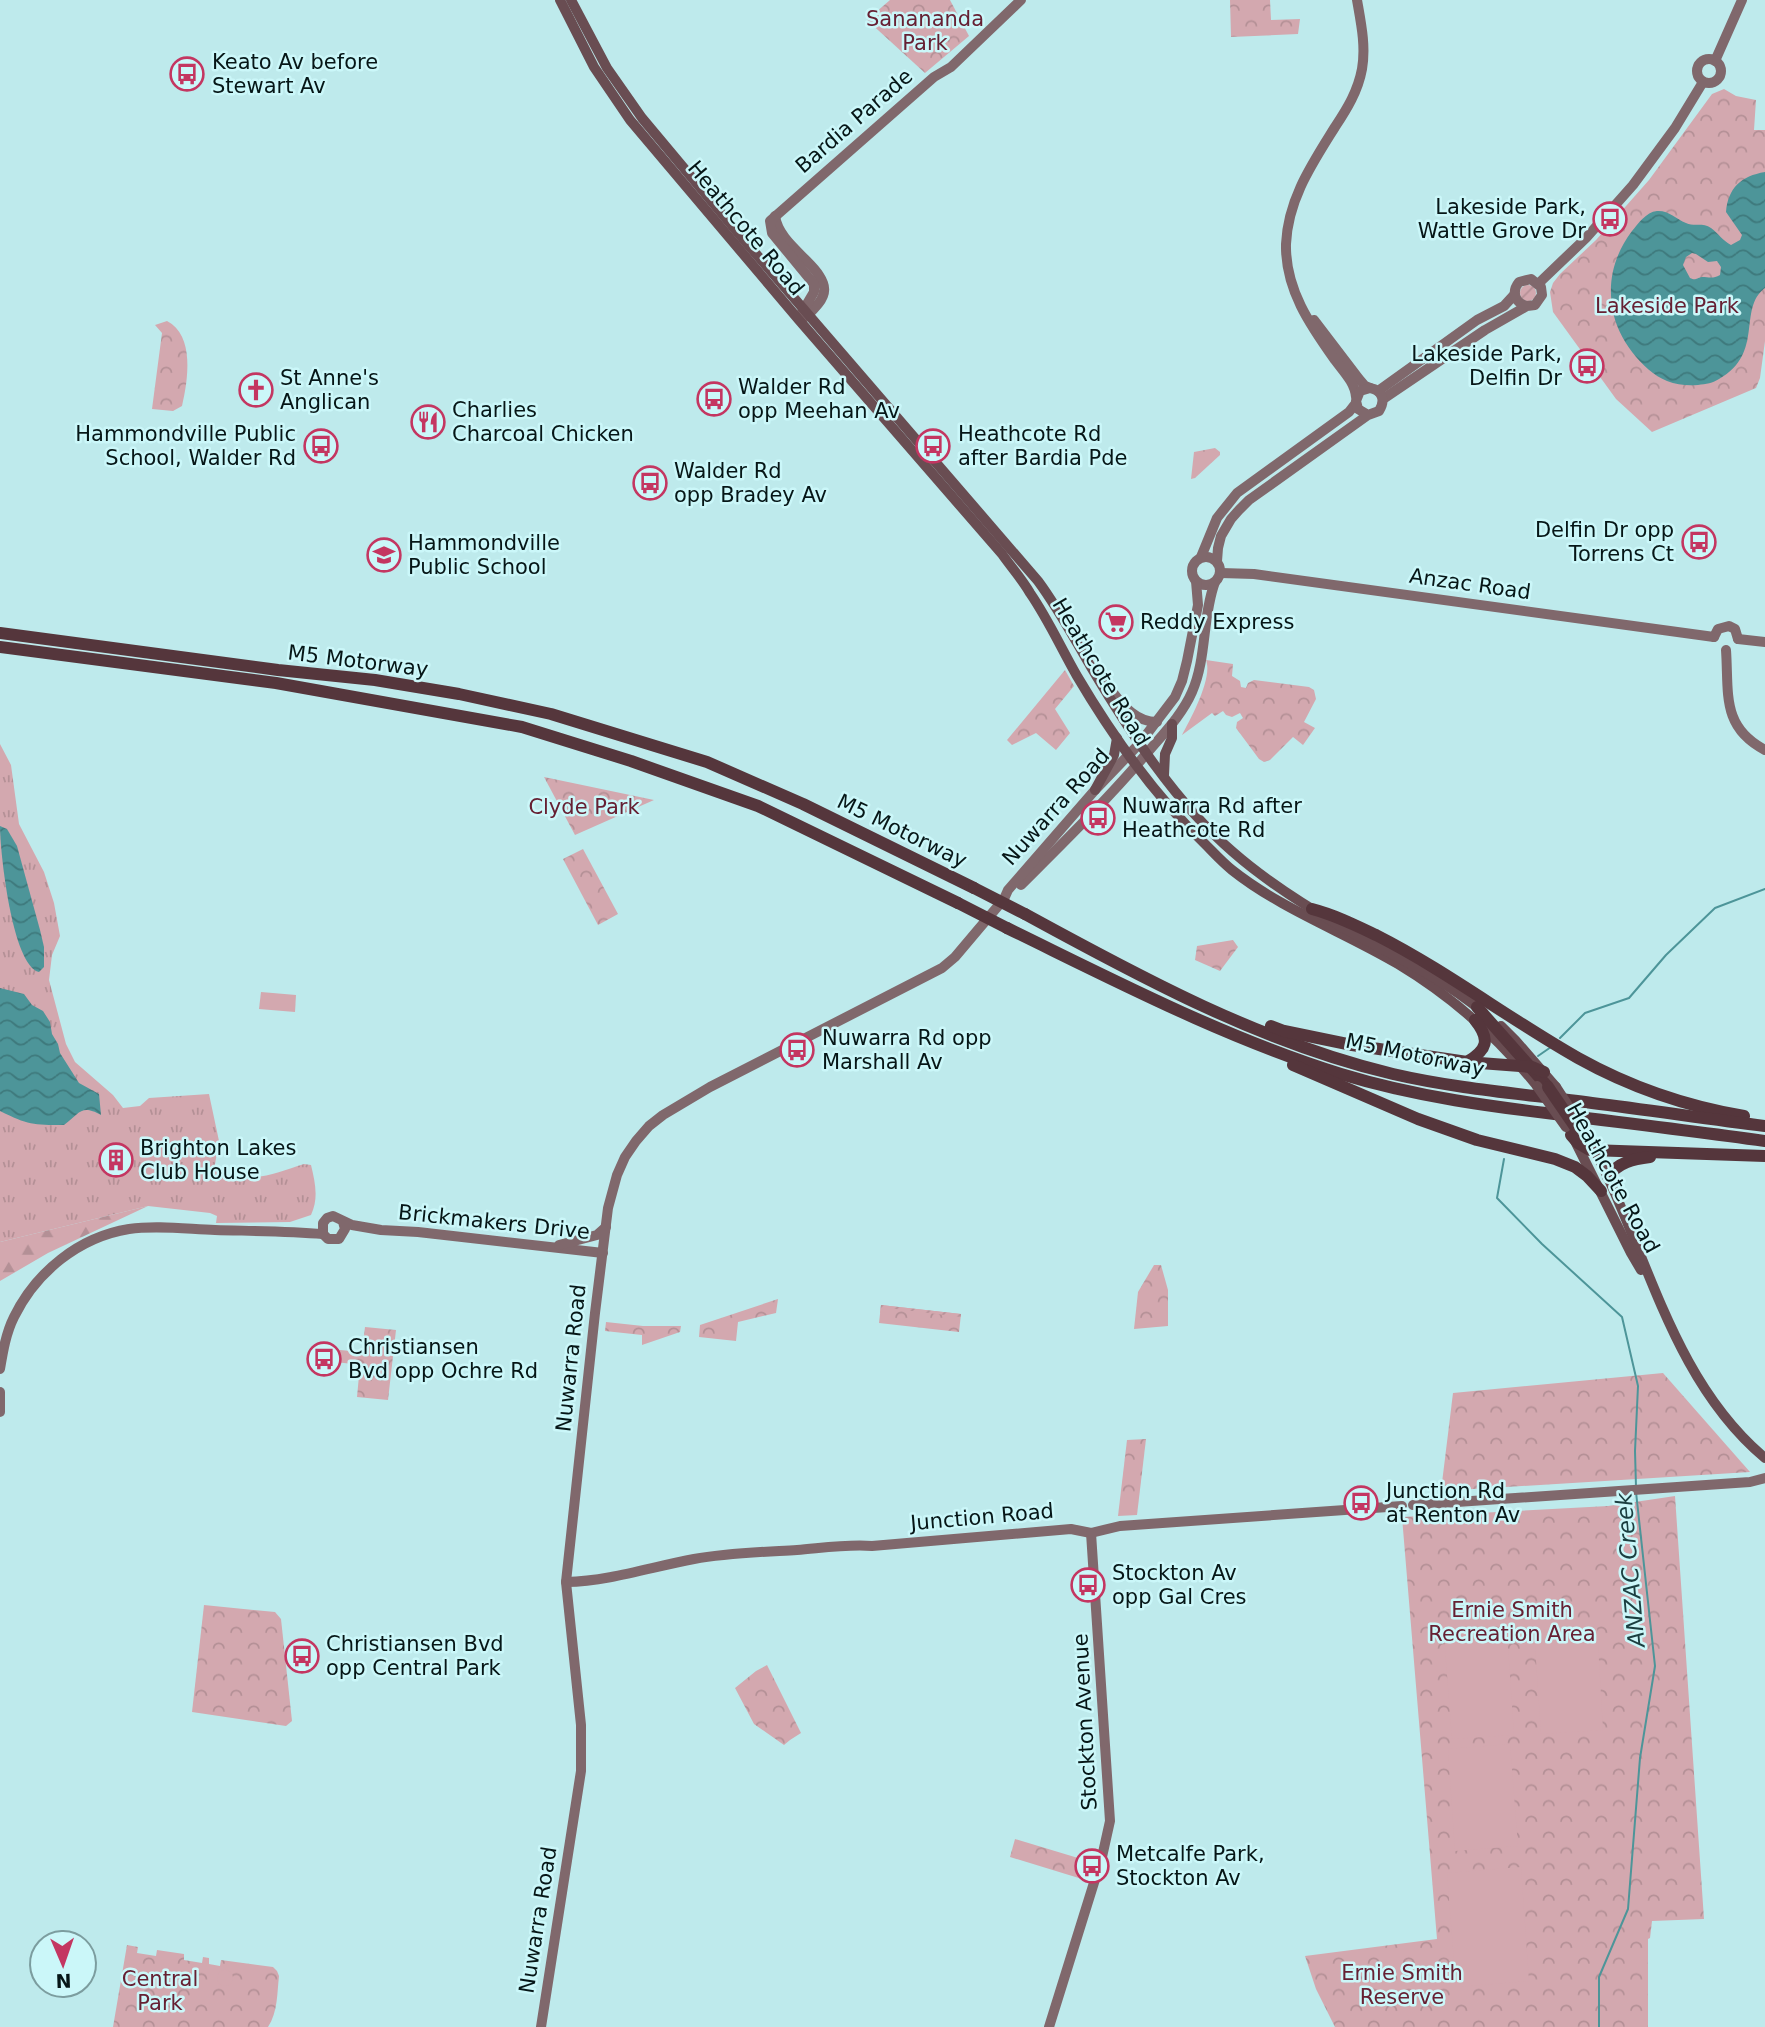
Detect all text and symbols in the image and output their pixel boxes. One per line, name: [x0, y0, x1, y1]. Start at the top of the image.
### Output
park label: Sanananda Park: [866, 7, 984, 55]
place label: Keato Av before Stewart Av: [212, 50, 378, 98]
bus stop icon: Keato Av before Stewart Av: [168, 55, 206, 93]
street label: Bardia Parade: [791, 64, 917, 178]
street label: Heathcote Road: [683, 156, 809, 300]
place label: Lakeside Park, Wattle Grove Dr: [1418, 195, 1586, 243]
bus stop icon: Lakeside Park, Wattle Grove Dr: [1591, 200, 1629, 238]
park label: Lakeside Park: [1595, 294, 1740, 318]
place label: Lakeside Park, Delfin Dr: [1411, 342, 1562, 390]
bus stop icon: Lakeside Park, Delfin Dr: [1568, 347, 1606, 385]
place label: St Anne's Anglican: [280, 366, 379, 414]
church icon: St Anne's Anglican: [237, 371, 275, 409]
place label: Walder Rd opp Meehan Av: [738, 375, 900, 423]
bus stop icon: Walder Rd opp Meehan Av: [695, 380, 733, 418]
place label: Charlies Charcoal Chicken: [452, 398, 634, 446]
restaurant icon: Charlies Charcoal Chicken: [409, 403, 447, 441]
place label: Hammondville Public School, Walder Rd: [75, 422, 296, 470]
place label: Heathcote Rd after Bardia Pde: [958, 422, 1128, 470]
bus stop icon: Hammondville Public School, Walder Rd: [302, 427, 340, 465]
bus stop icon: Heathcote Rd after Bardia Pde: [914, 427, 952, 465]
place label: Walder Rd opp Bradey Av: [674, 459, 827, 507]
bus stop icon: Walder Rd opp Bradey Av: [631, 464, 669, 502]
place label: Delfin Dr opp Torrens Ct: [1535, 518, 1674, 566]
bus stop icon: Delfin Dr opp Torrens Ct: [1680, 523, 1718, 561]
place label: Hammondville Public School: [408, 531, 560, 579]
school or university icon: Hammondville Public School: [365, 536, 403, 574]
street label: Anzac Road: [1408, 564, 1532, 604]
street label: Heathcote Road: [1047, 594, 1155, 750]
supermarket icon: Reddy Express: [1097, 603, 1135, 641]
place label: Reddy Express: [1140, 610, 1294, 634]
street label: M5 Motorway: [286, 640, 430, 682]
street label: Nuwarra Road: [997, 744, 1115, 870]
street label: M5 Motorway: [833, 789, 971, 873]
place label: Nuwarra Rd after Heathcote Rd: [1122, 794, 1302, 842]
park label: Clyde Park: [528, 795, 640, 819]
bus stop icon: Nuwarra Rd after Heathcote Rd: [1079, 799, 1117, 837]
place label: Nuwarra Rd opp Marshall Av: [822, 1026, 992, 1074]
street label: M5 Motorway: [1343, 1029, 1487, 1081]
bus stop icon: Nuwarra Rd opp Marshall Av: [778, 1031, 816, 1069]
street label: Heathcote Road: [1562, 1099, 1664, 1257]
place label: Brighton Lakes Club House: [140, 1136, 296, 1184]
building icon: Brighton Lakes Club House: [97, 1141, 135, 1179]
street label: Brickmakers Drive: [397, 1200, 591, 1244]
street label: Nuwarra Road: [551, 1283, 591, 1433]
place label: Christiansen Bvd opp Ochre Rd: [348, 1335, 538, 1383]
bus stop icon: Christiansen Bvd opp Ochre Rd: [305, 1340, 343, 1378]
place label: Junction Rd at Renton Av: [1384, 1479, 1520, 1527]
bus stop icon: Junction Rd at Renton Av: [1342, 1484, 1380, 1522]
water label: ANZAC Creek: [1610, 1490, 1650, 1650]
street label: Junction Road: [907, 1499, 1055, 1535]
place label: Stockton Av opp Gal Cres: [1112, 1561, 1247, 1609]
bus stop icon: Stockton Av opp Gal Cres: [1069, 1566, 1107, 1604]
park label: Ernie Smith Recreation Area: [1428, 1598, 1596, 1646]
place label: Christiansen Bvd opp Central Park: [326, 1632, 504, 1680]
street label: Stockton Avenue: [1068, 1633, 1102, 1811]
bus stop icon: Christiansen Bvd opp Central Park: [283, 1637, 321, 1675]
place label: Metcalfe Park, Stockton Av: [1116, 1842, 1265, 1890]
street label: Nuwarra Road: [515, 1845, 561, 1995]
bus stop icon: Metcalfe Park, Stockton Av: [1073, 1847, 1111, 1885]
north arrow: [28, 1929, 98, 1999]
park label: Ernie Smith Reserve: [1341, 1961, 1463, 2009]
park label: Central Park: [122, 1967, 198, 2015]
text: N: [55, 1970, 72, 1992]

